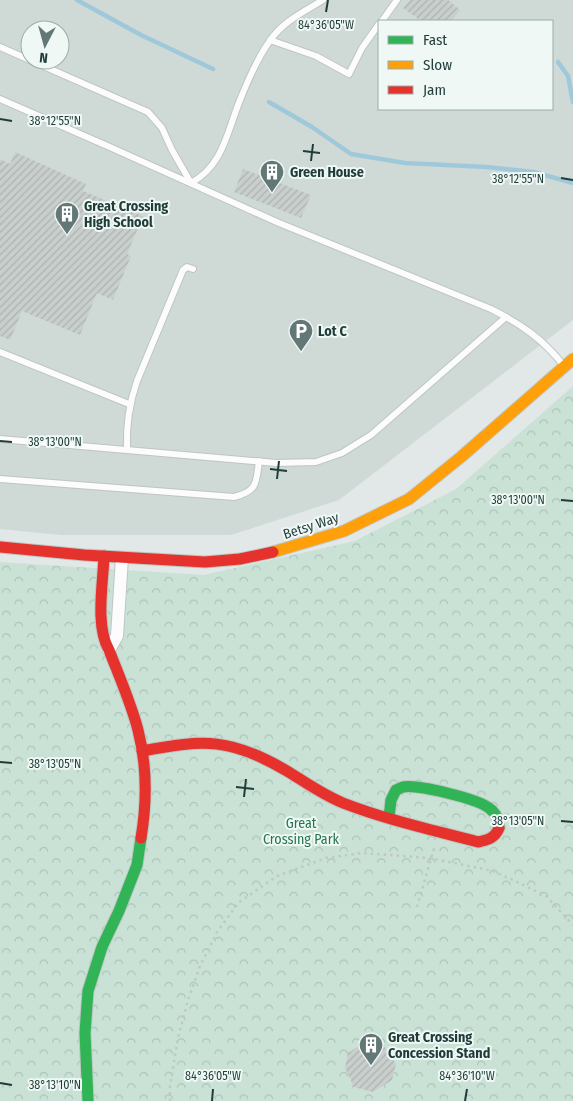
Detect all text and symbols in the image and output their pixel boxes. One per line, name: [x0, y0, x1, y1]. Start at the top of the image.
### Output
text: 84°36'05"W: [298, 18, 354, 32]
north arrow: [20, 20, 70, 70]
legend: [378, 20, 553, 110]
text: Fast: [423, 31, 447, 49]
text: N: [39, 49, 49, 66]
text: Slow: [423, 56, 452, 74]
text: Jam: [423, 81, 446, 99]
text: 38°12'55"N: [29, 114, 81, 128]
building icon: Green House: [259, 159, 285, 193]
place label: Green House: [290, 164, 364, 181]
text: 38°12'55"N: [492, 172, 544, 186]
place label: Great Crossing High School: [84, 198, 168, 231]
building icon: Great Crossing High School: [54, 201, 80, 235]
parking icon: Lot C: [288, 318, 314, 352]
place label: Lot C: [318, 323, 348, 340]
text: 38°13'00"N: [28, 435, 82, 449]
text: 38°13'00"N: [491, 493, 545, 507]
street label: Betsy Way: [281, 509, 342, 543]
text: 38°13'05"N: [29, 757, 81, 771]
text: 38°13'05"N: [492, 814, 544, 828]
park label: Great Crossing Park: [263, 815, 340, 848]
place label: Great Crossing Concession Stand: [388, 1029, 490, 1062]
building icon: Great Crossing Concession Stand: [358, 1032, 384, 1066]
text: 84°36'05"W: [185, 1069, 241, 1083]
text: 84°36'10"W: [439, 1069, 495, 1083]
text: 38°13'10"N: [29, 1078, 81, 1092]

